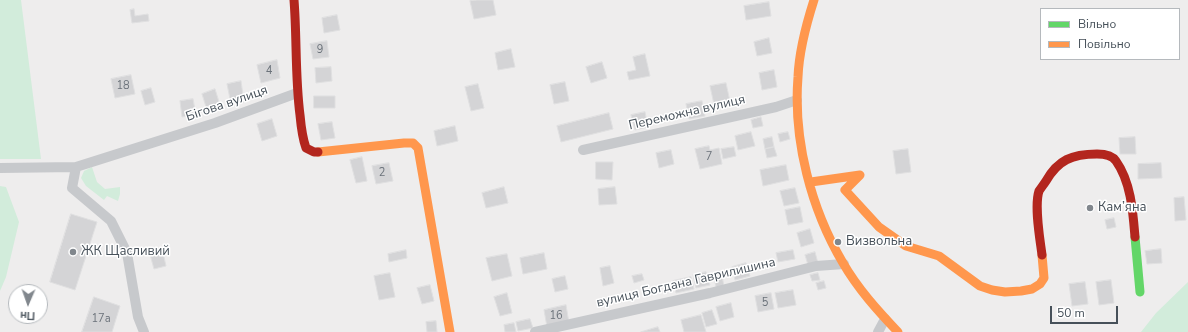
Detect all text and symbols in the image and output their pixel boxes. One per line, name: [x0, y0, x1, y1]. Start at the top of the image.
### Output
legend: [1040, 8, 1180, 60]
text: Вільно: [1078, 16, 1116, 32]
text: Повільно: [1078, 36, 1131, 52]
house number: 9: [317, 43, 323, 57]
house number: 4: [266, 64, 272, 78]
house number: 18: [116, 79, 130, 93]
street label: Бігова вулиця: [184, 83, 270, 125]
street label: Переможна вулиця: [627, 92, 747, 134]
house number: 7: [706, 150, 712, 164]
house number: 2: [379, 166, 385, 180]
place label: Кам’яна: [1098, 200, 1147, 216]
marker: Кам’яна: [1085, 203, 1095, 213]
place label: Визвольна: [846, 234, 912, 250]
marker: Визвольна: [833, 237, 843, 247]
place label: ЖК Щасливий: [81, 244, 170, 260]
marker: ЖК Щасливий: [68, 247, 78, 257]
street label: вулиця Богдана Гаврилишина: [595, 255, 777, 311]
north arrow: [8, 284, 48, 324]
house number: 5: [762, 296, 768, 310]
scale bar: [1052, 298, 1120, 324]
text: 50 m: [1057, 305, 1085, 321]
text: Пн: [20, 308, 35, 323]
house number: 16: [549, 309, 563, 323]
house number: 17а: [91, 312, 111, 326]

